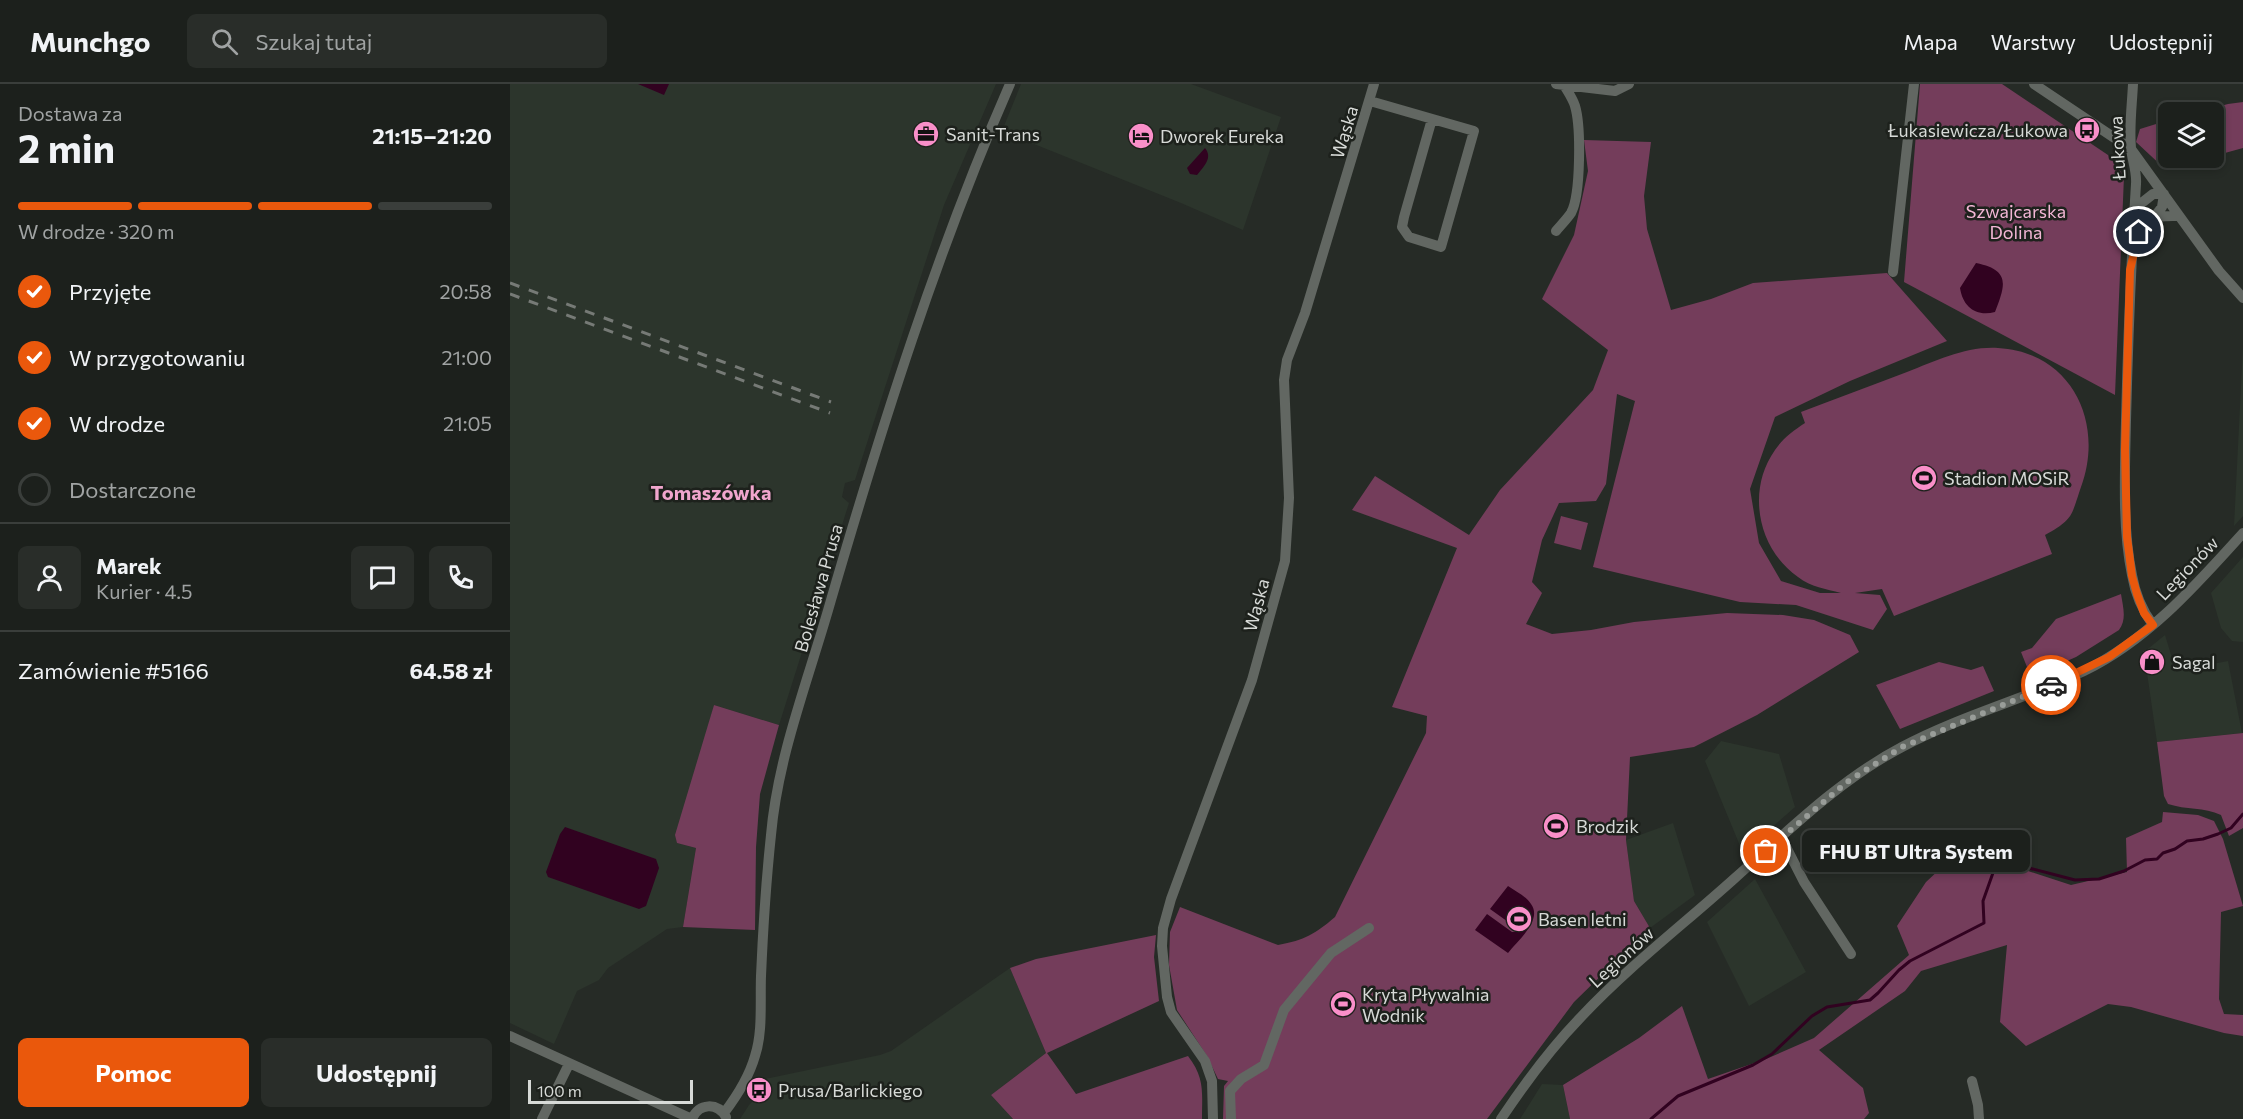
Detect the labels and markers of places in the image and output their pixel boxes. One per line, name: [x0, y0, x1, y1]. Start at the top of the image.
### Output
bus stop icon: Łukasiewicza/Łukowa: [2072, 115, 2102, 145]
office icon: Sanit-Trans: [911, 119, 941, 149]
place label: Łukasiewicza/Łukowa: [1887, 119, 2068, 141]
hotel icon: Dworek Eureka: [1126, 121, 1156, 151]
place label: Sanit-Trans: [946, 123, 1040, 145]
place label: Dworek Eureka: [1160, 125, 1284, 147]
pin: [2113, 206, 2164, 257]
sports icon: Stadion MOSiR: [1909, 463, 1939, 493]
place label: Stadion MOSiR: [1944, 467, 2070, 489]
shop icon: Sagal: [2137, 647, 2167, 677]
place label: Sagal: [2172, 651, 2216, 673]
sports icon: Brodzik: [1541, 811, 1571, 841]
place label: Brodzik: [1576, 815, 1639, 837]
pin: [1740, 825, 1791, 876]
callout: FHU BT Ultra System: [1802, 830, 2030, 872]
sports icon: Basen letni: [1504, 904, 1534, 934]
place label: Basen letni: [1538, 908, 1627, 930]
place label: Kryta Pływalnia Wodnik: [1362, 983, 1489, 1026]
sports icon: Kryta Pływalnia Wodnik: [1328, 989, 1358, 1019]
bus stop icon: Prusa/Barlickiego: [744, 1075, 774, 1105]
place label: Prusa/Barlickiego: [778, 1079, 923, 1101]

